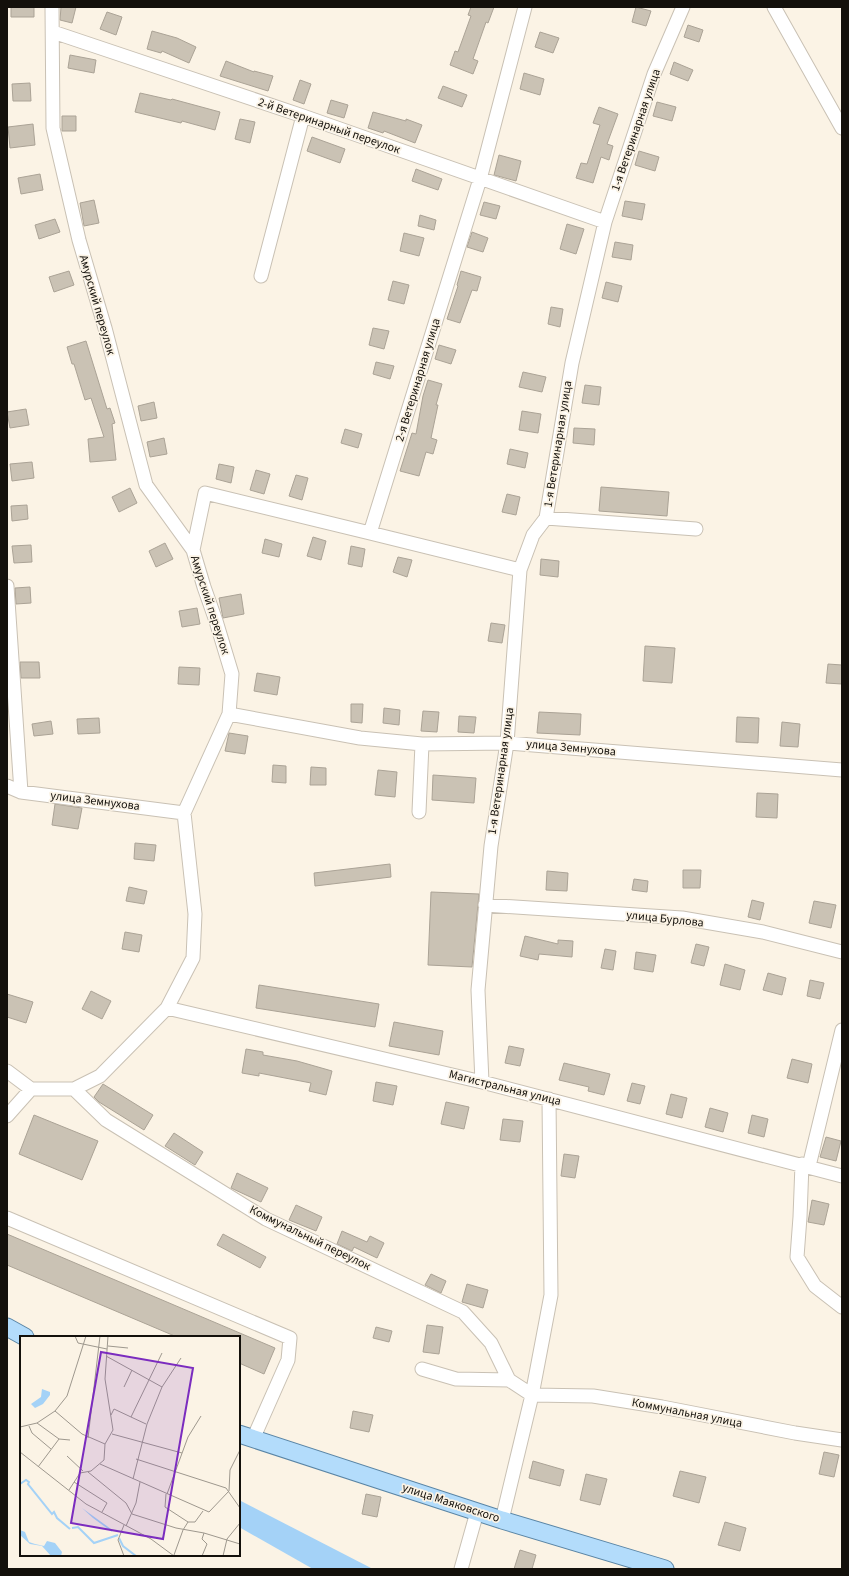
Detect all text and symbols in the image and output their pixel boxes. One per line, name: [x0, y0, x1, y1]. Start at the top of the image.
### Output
street label: 1-я Ветеринарная улица: [607, 67, 665, 193]
street label: 2-й Ветеринарный переулок: [256, 94, 403, 158]
street label: Амурский переулок: [75, 253, 119, 357]
street label: 2-я Ветеринарная улица: [391, 316, 445, 444]
street label: 1-я Ветеринарная улица: [540, 379, 576, 509]
street label: Амурский переулок: [186, 553, 234, 657]
street label: 1-я Ветеринарная улица: [484, 706, 518, 836]
street label: улица Земнухова: [525, 736, 617, 760]
street label: улица Земнухова: [49, 787, 141, 815]
street label: улица Бурлова: [625, 906, 705, 932]
street label: Магистральная улица: [447, 1066, 563, 1110]
street label: Коммунальный переулок: [247, 1201, 373, 1275]
inset map: [20, 1336, 240, 1556]
street label: Коммунальная улица: [630, 1394, 744, 1432]
street label: улица Маяковского: [400, 1479, 502, 1527]

